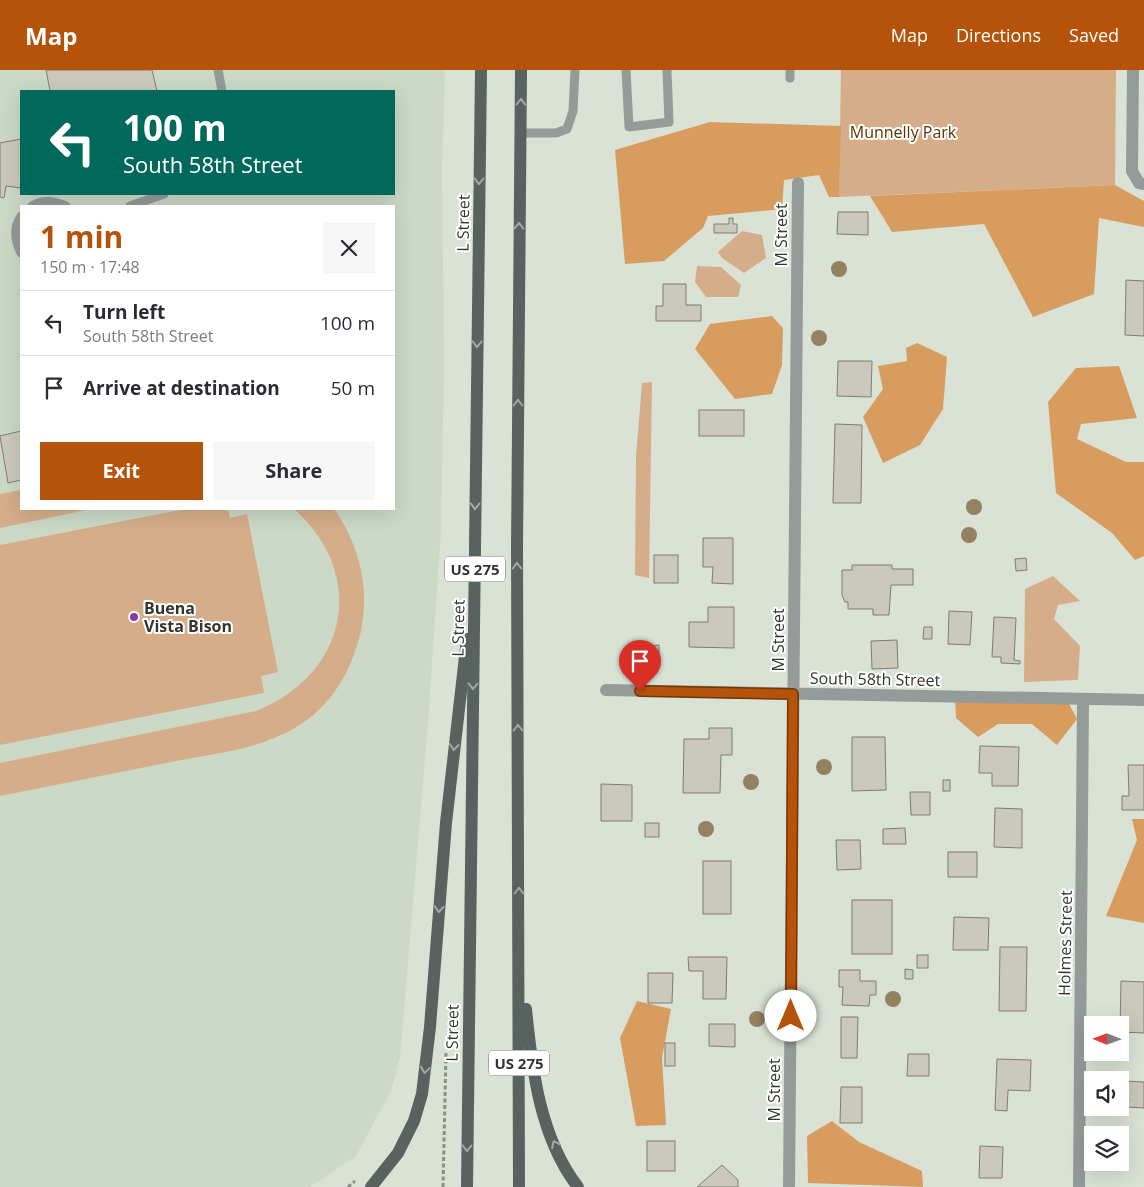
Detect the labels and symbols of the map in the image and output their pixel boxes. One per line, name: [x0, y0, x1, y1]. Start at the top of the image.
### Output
one-way arrow: [516, 97, 526, 105]
park label: Munnelly Park: [850, 121, 957, 143]
one-way arrow: [474, 178, 484, 186]
street label: L Street: [452, 194, 475, 252]
street label: M Street: [770, 203, 792, 267]
one-way arrow: [514, 221, 524, 229]
one-way arrow: [472, 340, 482, 348]
one-way arrow: [513, 399, 523, 406]
one-way arrow: [470, 503, 481, 511]
road number: US 275: [445, 556, 505, 582]
one-way arrow: [512, 561, 522, 569]
place label: Buena Vista Bison: [144, 597, 232, 637]
street label: L Street: [447, 599, 470, 657]
street label: M Street: [767, 608, 789, 672]
marker: Buena Vista Bison: [128, 611, 140, 623]
pin: [619, 640, 661, 691]
street label: South 58th Street: [810, 667, 941, 691]
one-way arrow: [468, 683, 478, 691]
one-way arrow: [513, 724, 523, 732]
one-way arrow: [449, 743, 460, 751]
one-way arrow: [514, 886, 524, 894]
street label: Holmes Street: [1053, 890, 1077, 996]
one-way arrow: [434, 905, 445, 913]
position arrow: [764, 989, 816, 1041]
street label: L Street: [441, 1004, 464, 1062]
north arrow: [1084, 1016, 1129, 1061]
road number: US 275: [489, 1050, 549, 1076]
street label: M Street: [763, 1058, 785, 1122]
one-way arrow: [420, 1067, 431, 1075]
one-way arrow: [551, 1140, 562, 1149]
one-way arrow: [462, 1144, 472, 1152]

